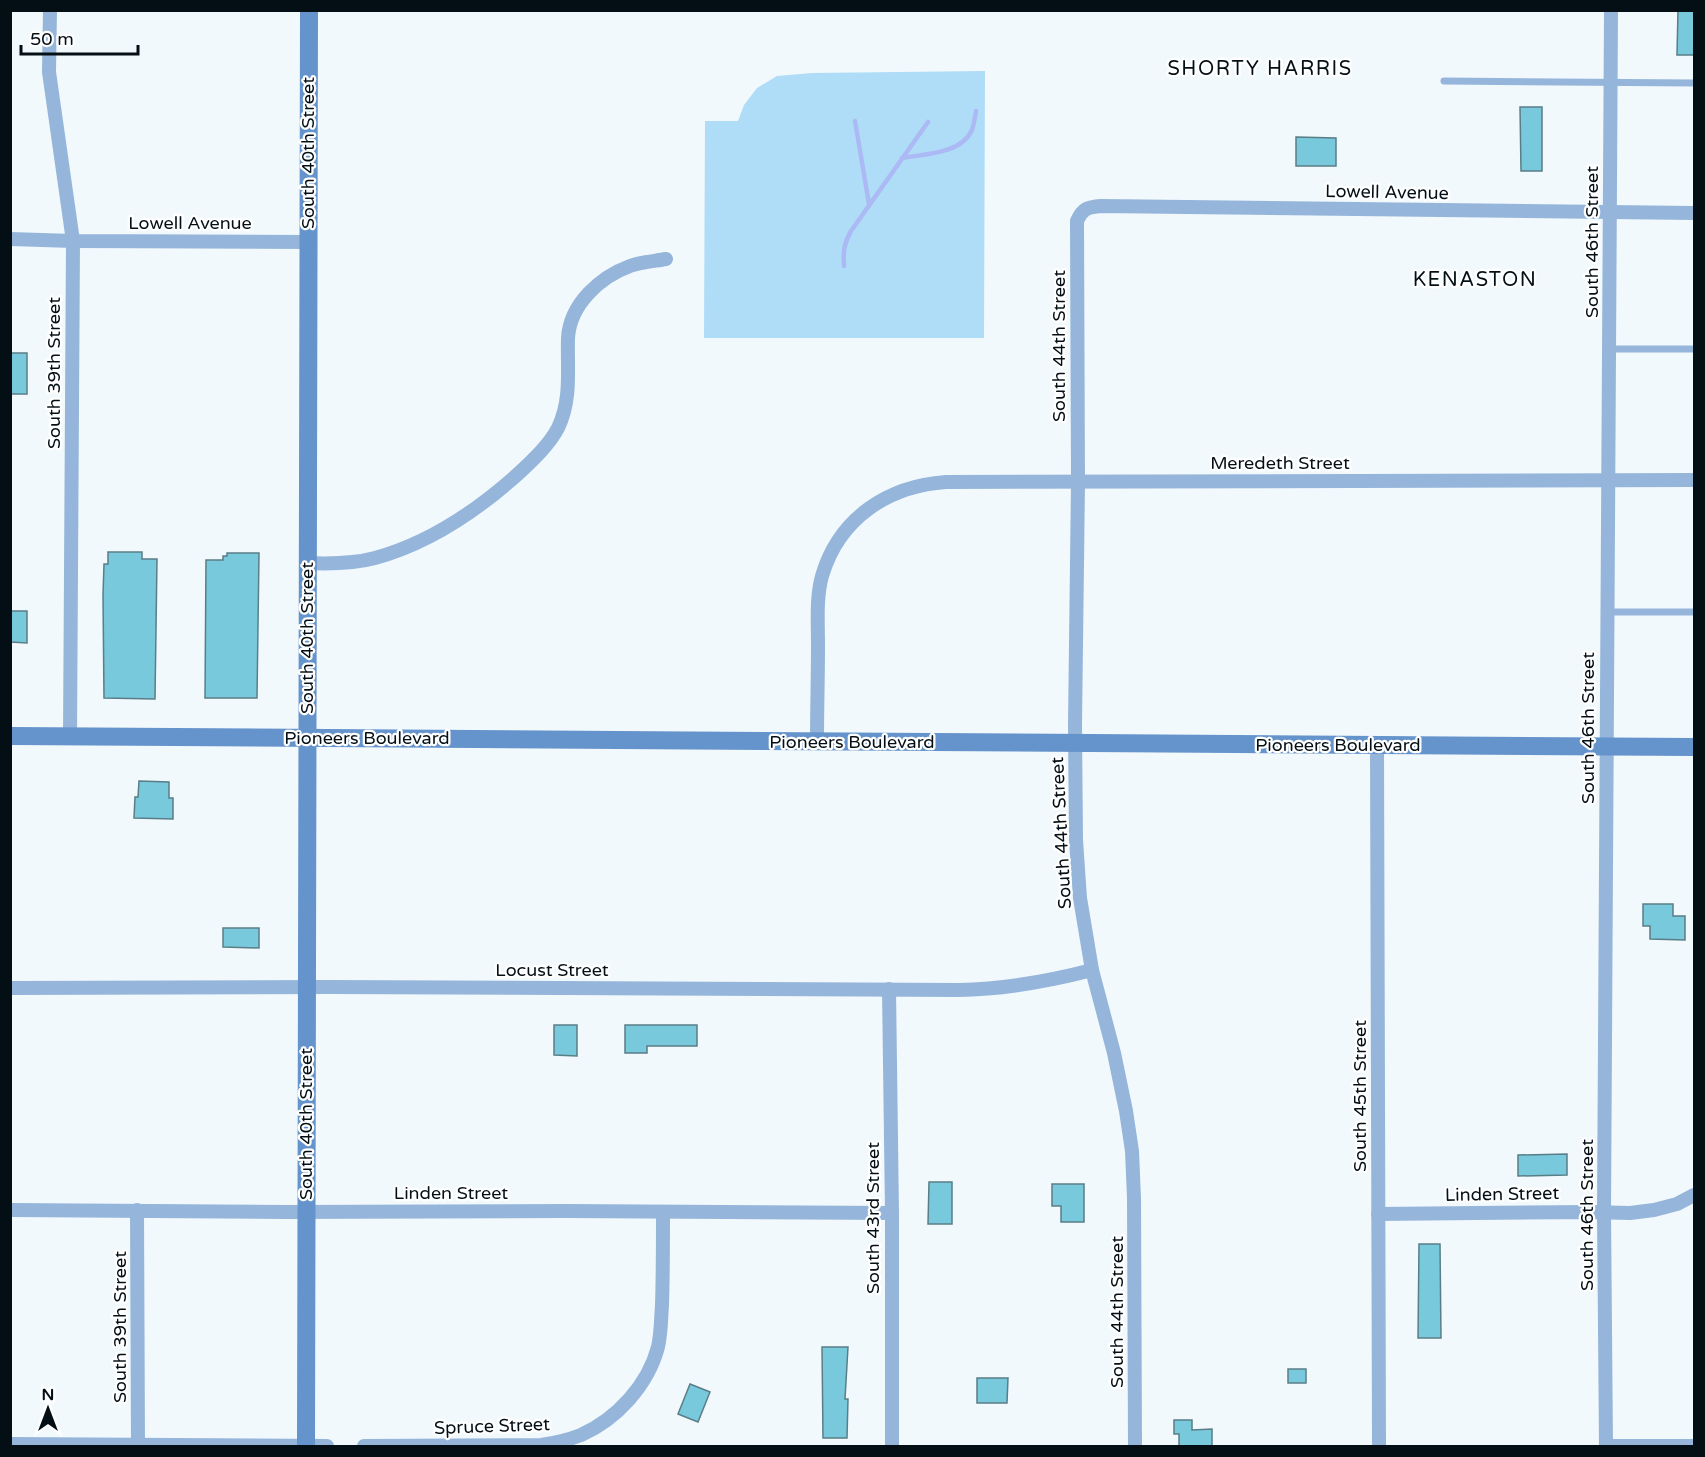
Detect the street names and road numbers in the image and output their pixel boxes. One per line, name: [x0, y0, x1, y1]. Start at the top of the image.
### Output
street label: South 40th Street: [297, 77, 319, 229]
street label: South 46th Street: [1581, 166, 1603, 318]
street label: Lowell Avenue: [1325, 180, 1449, 204]
street label: Lowell Avenue: [128, 212, 252, 234]
street label: South 44th Street: [1048, 270, 1070, 422]
street label: South 39th Street: [43, 297, 65, 449]
street label: Meredeth Street: [1210, 452, 1350, 474]
street label: South 40th Street: [296, 562, 318, 714]
street label: South 46th Street: [1577, 652, 1599, 804]
street label: Pioneers Boulevard: [284, 727, 450, 749]
street label: Pioneers Boulevard: [769, 731, 935, 753]
street label: Pioneers Boulevard: [1255, 734, 1421, 756]
street label: South 44th Street: [1046, 756, 1076, 910]
street label: Locust Street: [495, 959, 609, 981]
street label: South 45th Street: [1349, 1020, 1371, 1172]
street label: South 40th Street: [295, 1048, 317, 1200]
street label: South 46th Street: [1576, 1139, 1598, 1291]
street label: South 43rd Street: [862, 1142, 884, 1294]
street label: Linden Street: [394, 1182, 508, 1204]
street label: Linden Street: [1445, 1182, 1560, 1206]
street label: South 44th Street: [1106, 1236, 1128, 1388]
street label: South 39th Street: [109, 1251, 131, 1403]
street label: Spruce Street: [434, 1413, 550, 1439]

